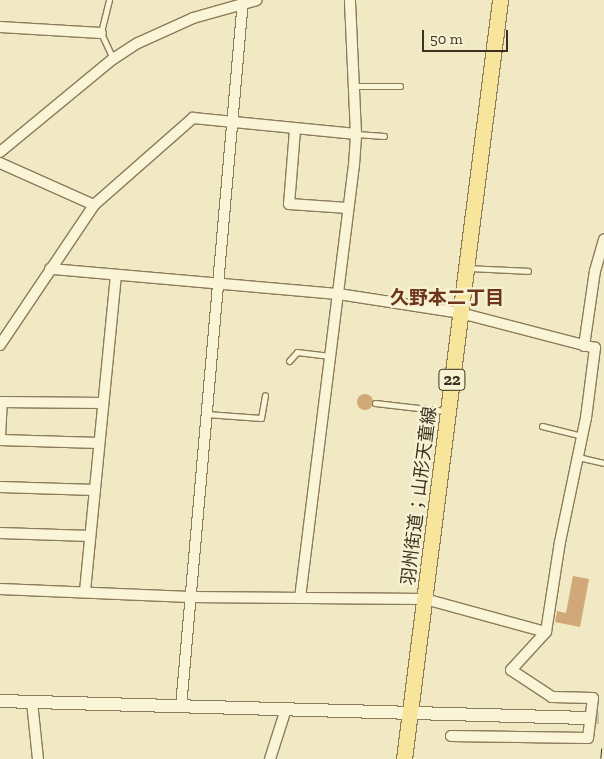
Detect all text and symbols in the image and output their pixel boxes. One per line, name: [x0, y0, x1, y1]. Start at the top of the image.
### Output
scale bar: [424, 20, 510, 52]
text: 50 m: [430, 30, 463, 48]
district label: 久野本二丁目: [390, 287, 504, 309]
road number: 22: [438, 366, 466, 394]
street label: 羽州街道；山形天童線: [397, 405, 441, 587]

